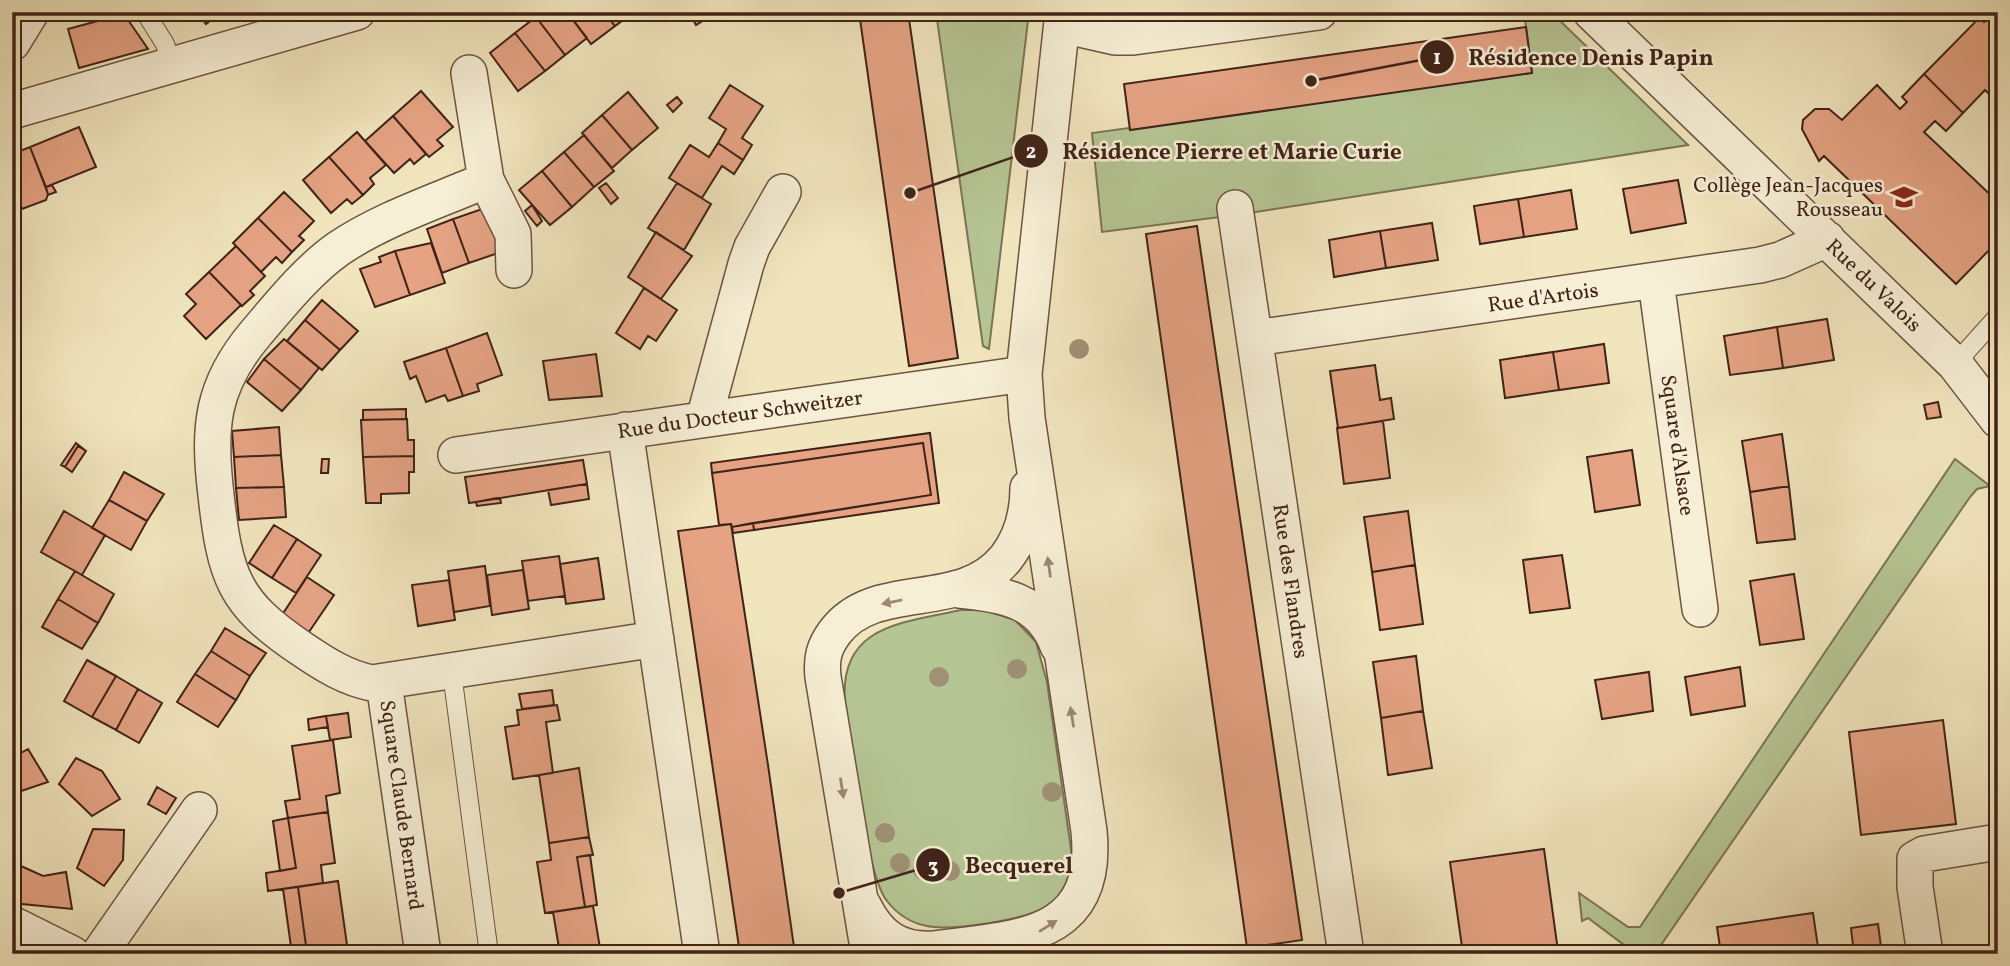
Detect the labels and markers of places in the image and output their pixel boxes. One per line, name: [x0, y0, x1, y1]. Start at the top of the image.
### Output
callout: Résidence Denis Papin: [1420, 35, 1728, 79]
callout: Résidence Pierre et Marie Curie: [1013, 129, 1416, 173]
place label: Collège Jean-Jacques Rousseau: [1693, 172, 1883, 225]
school or university icon: Collège Jean-Jacques Rousseau: [1889, 182, 1919, 212]
callout: Becquerel: [916, 843, 1087, 887]

